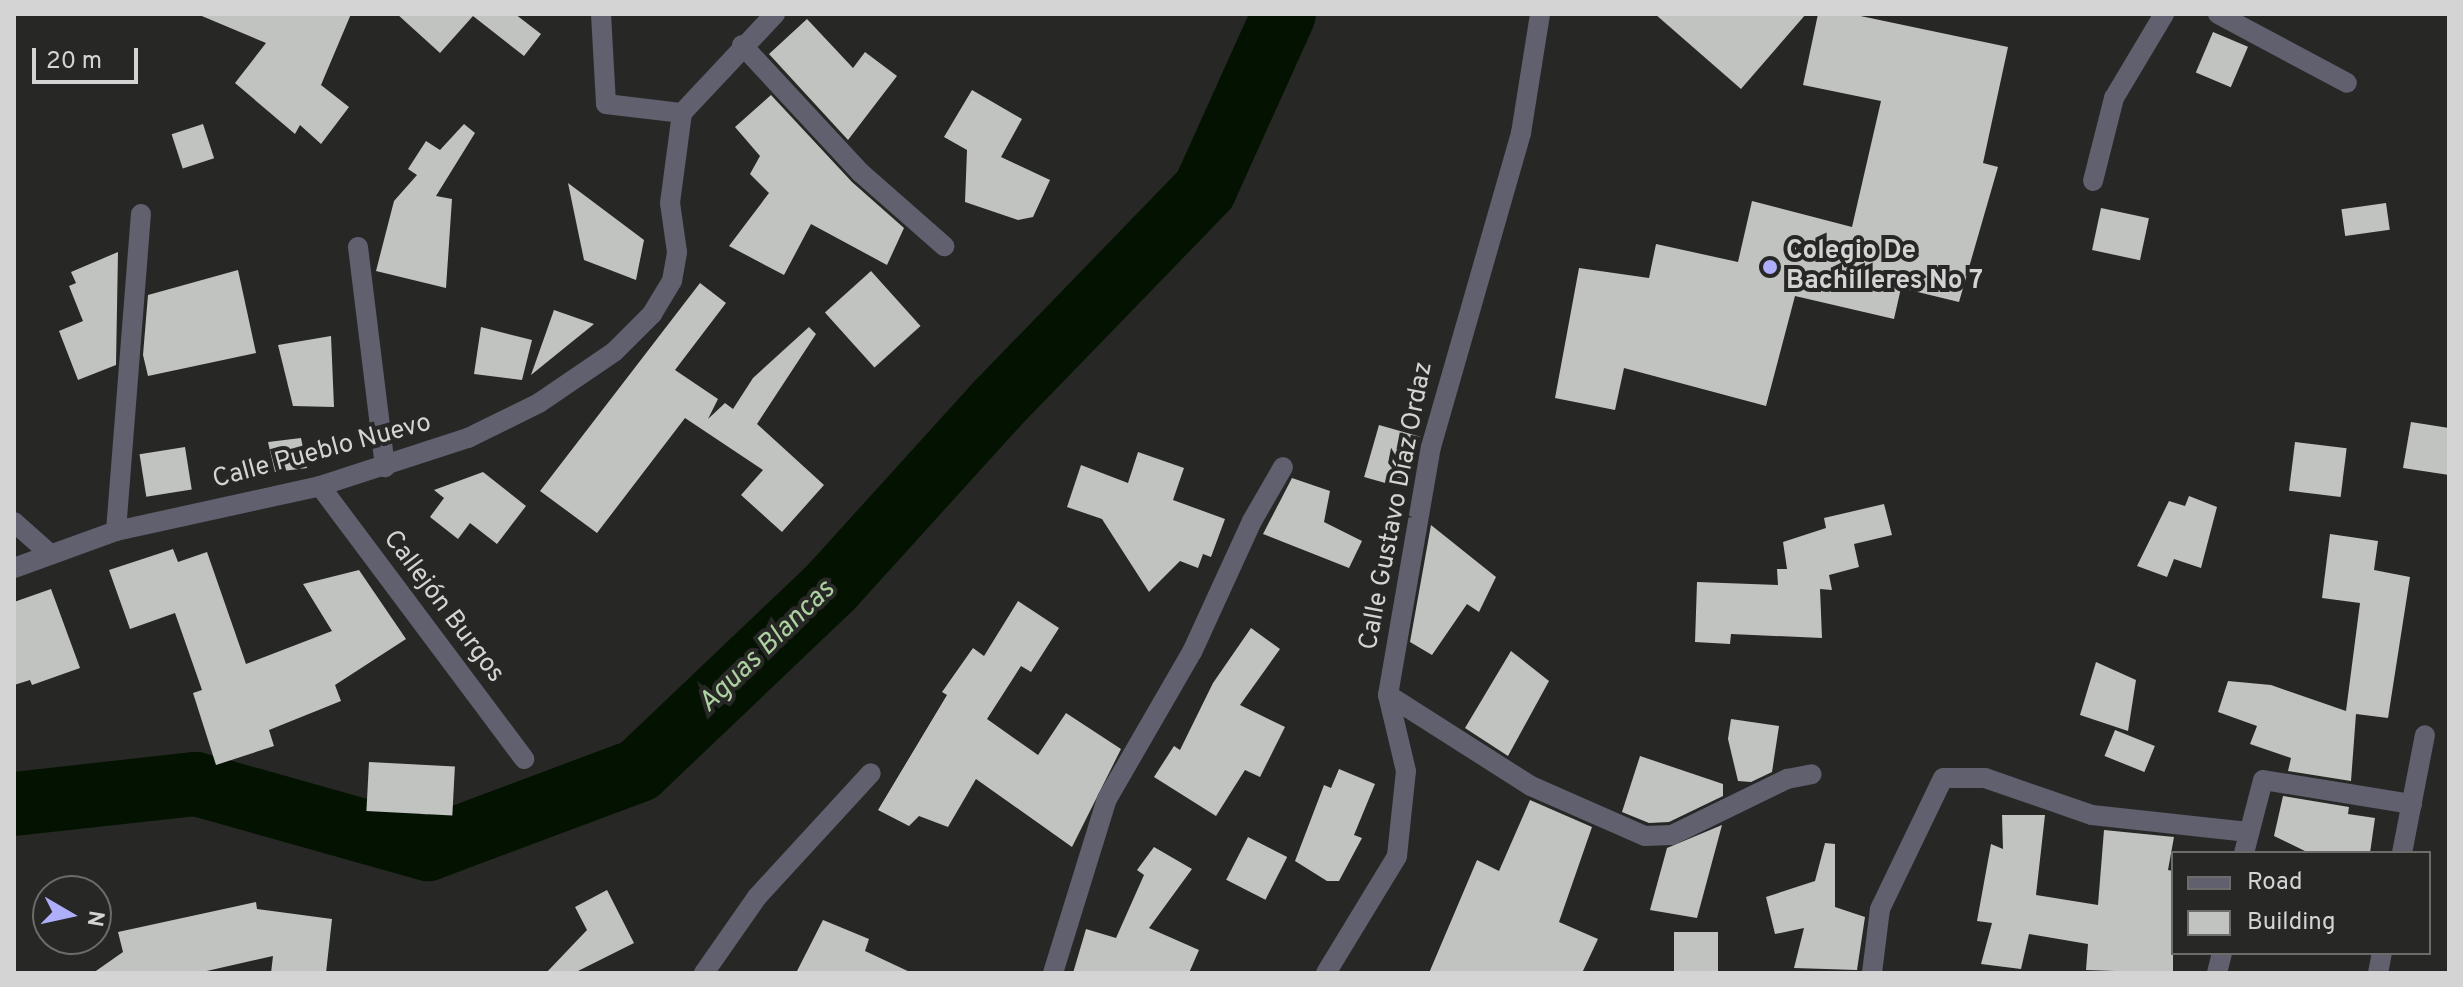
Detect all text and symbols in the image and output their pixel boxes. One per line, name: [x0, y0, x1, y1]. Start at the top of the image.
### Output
scale bar: [36, 32, 142, 82]
text: 20 m: [46, 47, 102, 77]
place label: Colegio De Bachilleres No 7: [1786, 236, 1983, 298]
marker: Colegio De Bachilleres No 7: [1761, 258, 1779, 276]
street label: Calle Gustavo Díaz Ordaz: [1354, 359, 1440, 653]
street label: Calle Pueblo Nuevo: [209, 408, 435, 496]
street label: Callejón Burgos: [376, 525, 510, 689]
water label: Aguas Blancas: [692, 574, 842, 720]
legend: [2171, 851, 2431, 955]
text: Road: [2247, 868, 2303, 898]
north arrow: [32, 875, 112, 955]
text: Building: [2247, 908, 2336, 938]
text: N: [80, 909, 109, 928]

